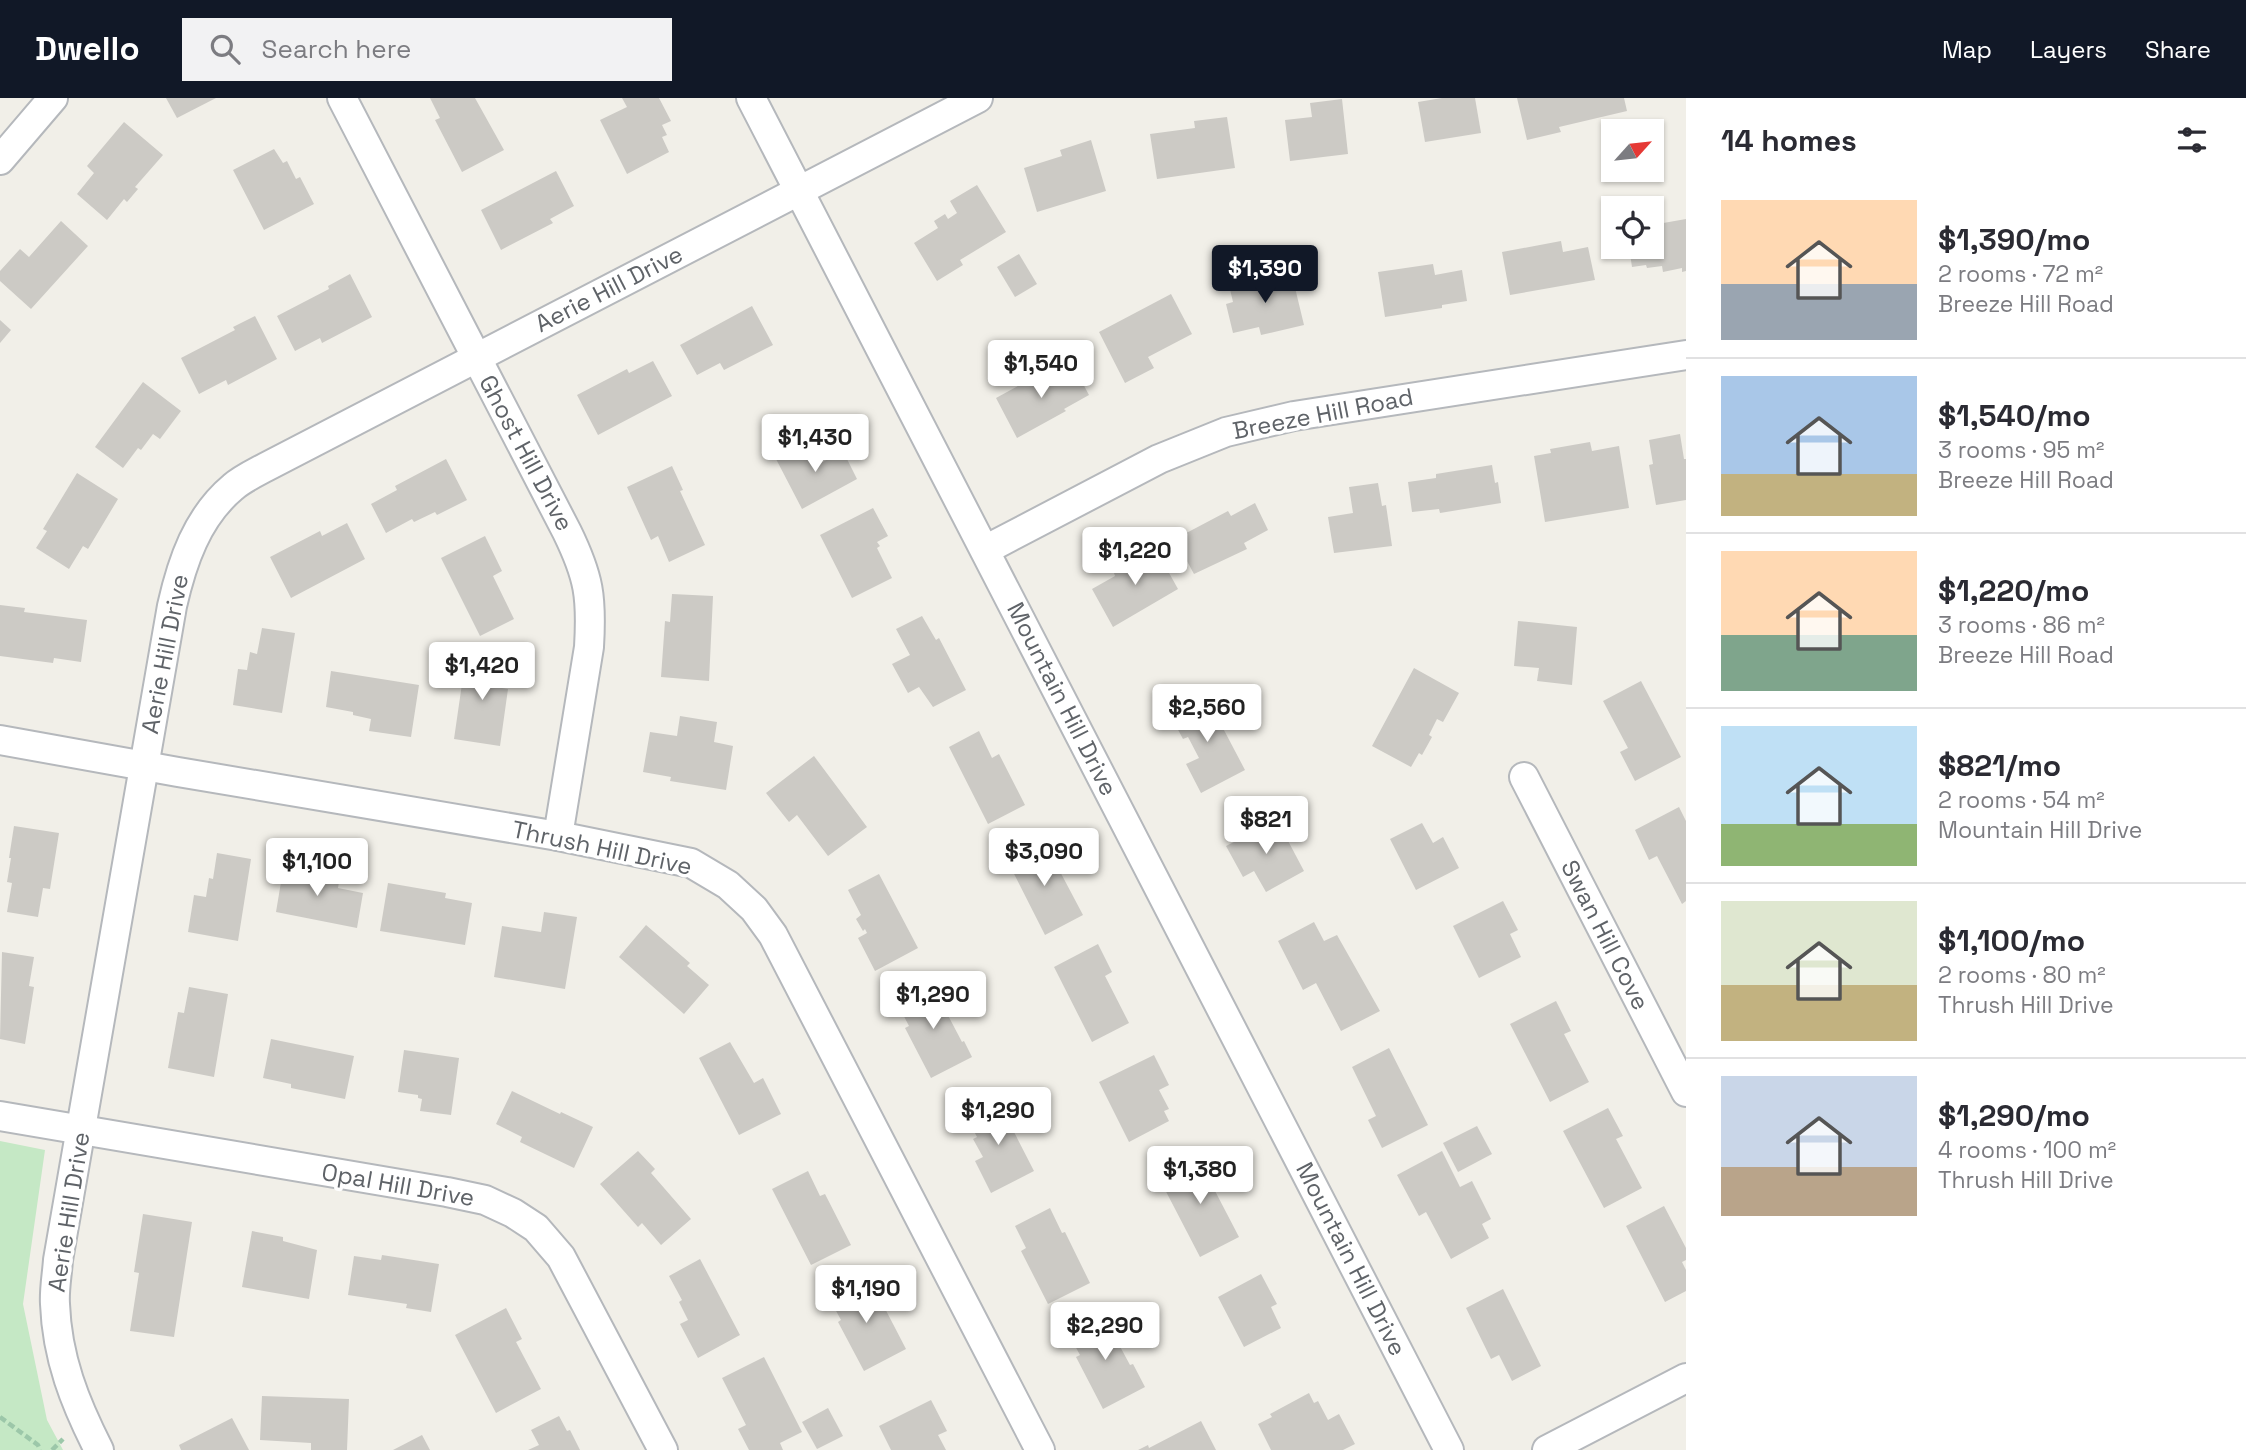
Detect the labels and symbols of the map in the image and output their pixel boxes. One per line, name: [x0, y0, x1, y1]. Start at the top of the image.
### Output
north arrow: [1601, 119, 1664, 182]
street label: Aerie Hill Drive: [530, 238, 688, 339]
pin: $1,390: [1208, 246, 1322, 305]
pin: $1,540: [984, 341, 1098, 400]
street label: Ghost Hill Drive: [472, 370, 581, 536]
street label: Breeze Hill Road: [1230, 381, 1416, 446]
pin: $1,430: [758, 414, 872, 474]
pin: $1,220: [1078, 528, 1192, 587]
street label: Aerie Hill Drive: [134, 572, 195, 736]
street label: Mountain Hill Drive: [1000, 597, 1125, 801]
pin: $1,420: [425, 642, 539, 702]
pin: $2,560: [1150, 684, 1264, 744]
pin: $821: [1225, 796, 1307, 856]
street label: Thrush Hill Drive: [509, 813, 695, 882]
pin: $3,090: [987, 828, 1101, 888]
pin: $1,100: [260, 838, 374, 898]
street label: Swan Hill Cove: [1554, 855, 1657, 1015]
pin: $1,290: [876, 972, 990, 1031]
pin: $1,290: [941, 1088, 1055, 1147]
street label: Aerie Hill Drive: [41, 1130, 96, 1294]
pin: $1,380: [1143, 1146, 1257, 1206]
street label: Opal Hill Drive: [319, 1156, 477, 1213]
street label: Mountain Hill Drive: [1289, 1157, 1414, 1361]
pin: $1,190: [809, 1266, 923, 1325]
pin: $2,290: [1048, 1302, 1162, 1362]

